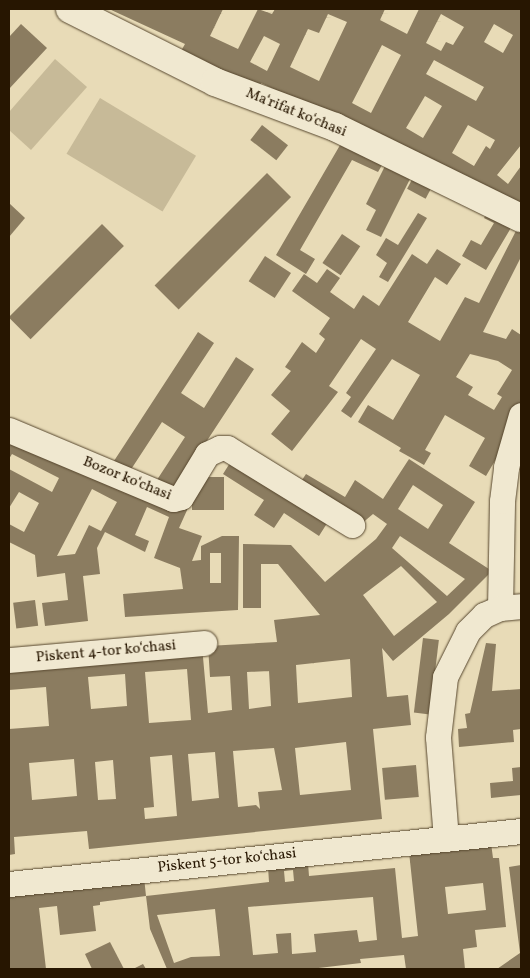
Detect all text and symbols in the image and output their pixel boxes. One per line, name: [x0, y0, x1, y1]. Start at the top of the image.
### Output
street label: Maʻrifat koʻchasi: [243, 85, 349, 141]
street label: Bozor koʻchasi: [80, 453, 174, 505]
street label: Piskent 4-tor koʻchasi: [35, 637, 177, 667]
street label: Piskent 5-tor koʻchasi: [157, 845, 297, 877]

